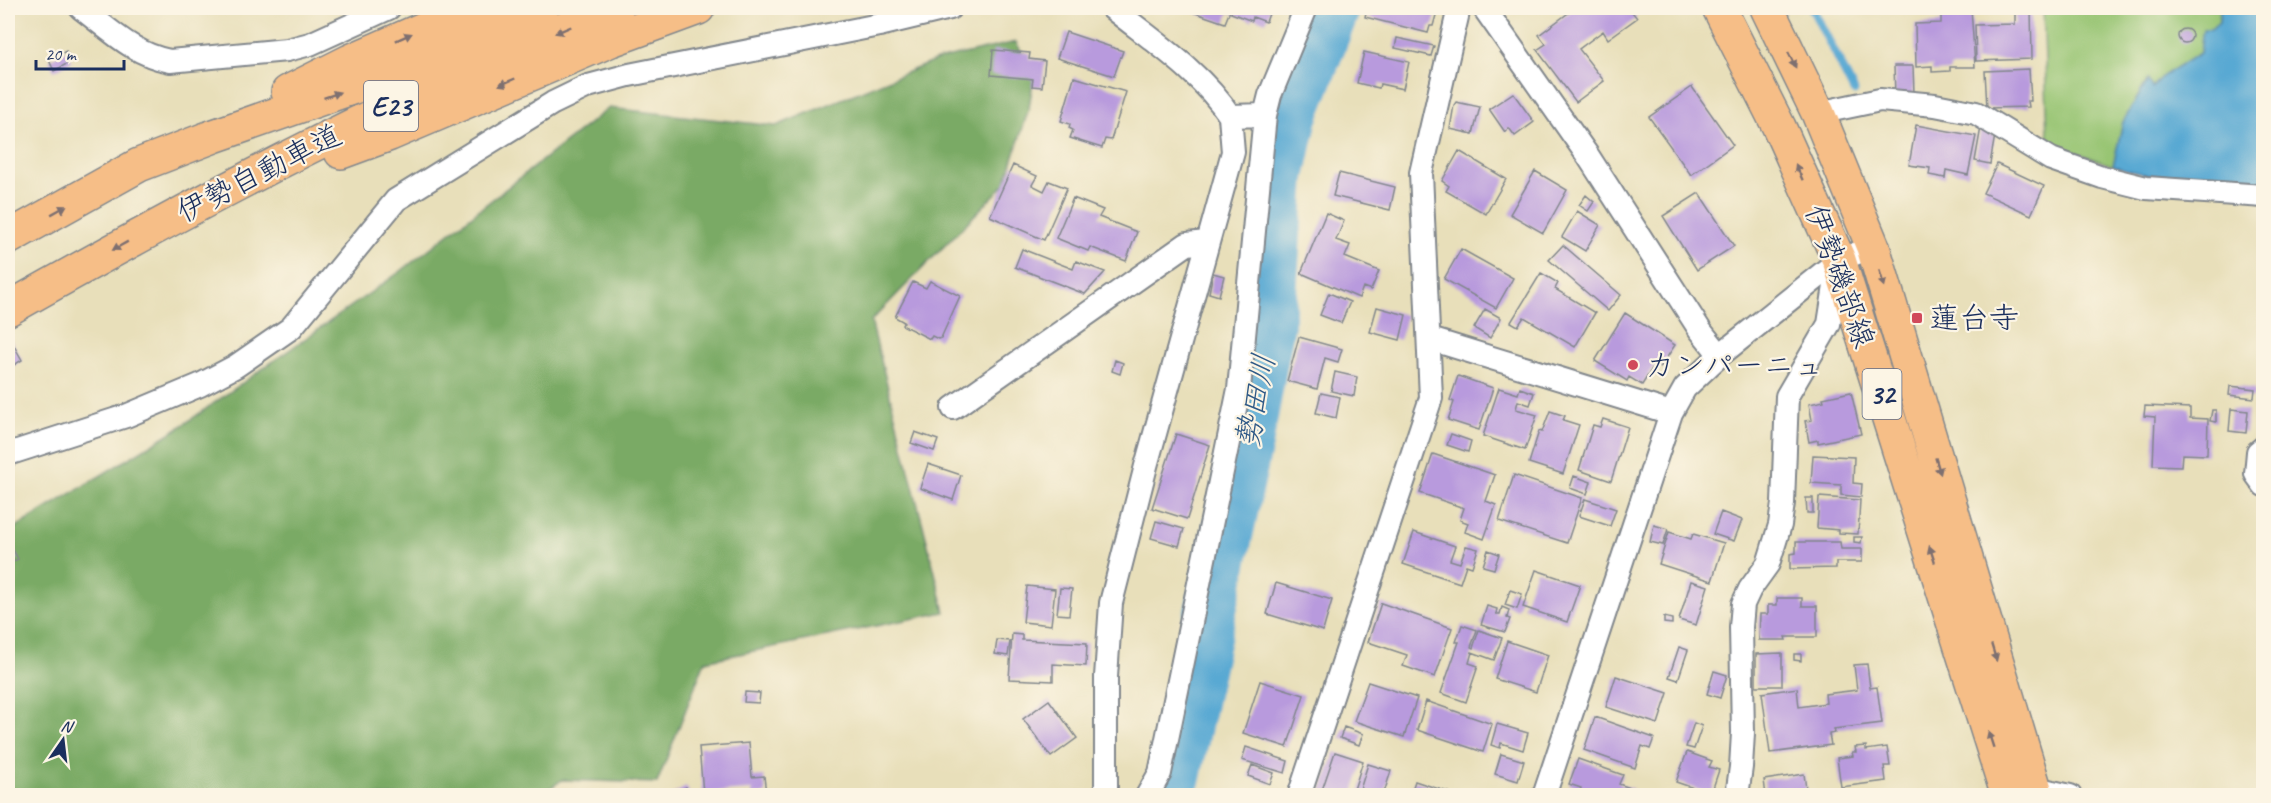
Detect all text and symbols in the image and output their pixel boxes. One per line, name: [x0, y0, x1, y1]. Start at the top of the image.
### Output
one-way arrow: [553, 25, 571, 35]
one-way arrow: [395, 32, 413, 41]
scale bar: [36, 33, 124, 71]
text: 20 m: [45, 43, 78, 65]
one-way arrow: [1788, 52, 1797, 69]
one-way arrow: [498, 78, 516, 87]
road number: E23: [364, 81, 418, 131]
one-way arrow: [323, 90, 341, 99]
street label: 伊勢自動車道: [170, 115, 348, 231]
one-way arrow: [1795, 163, 1804, 180]
street label: 伊勢磯部線: [1796, 199, 1884, 353]
one-way arrow: [51, 205, 68, 215]
one-way arrow: [111, 241, 128, 251]
one-way arrow: [1878, 270, 1887, 288]
place label: 蓮台寺: [1929, 299, 2019, 337]
marker: 蓮台寺: [1910, 311, 1924, 325]
place label: カンパーニュ: [1645, 346, 1824, 384]
water label: 勢田川: [1226, 350, 1285, 452]
marker: カンパーニュ: [1626, 358, 1640, 372]
road number: 32: [1862, 369, 1902, 419]
one-way arrow: [1934, 457, 1943, 475]
one-way arrow: [1927, 545, 1936, 563]
one-way arrow: [1990, 644, 1999, 662]
north arrow: [33, 710, 93, 770]
text: N: [59, 716, 77, 738]
one-way arrow: [1985, 731, 1995, 749]

